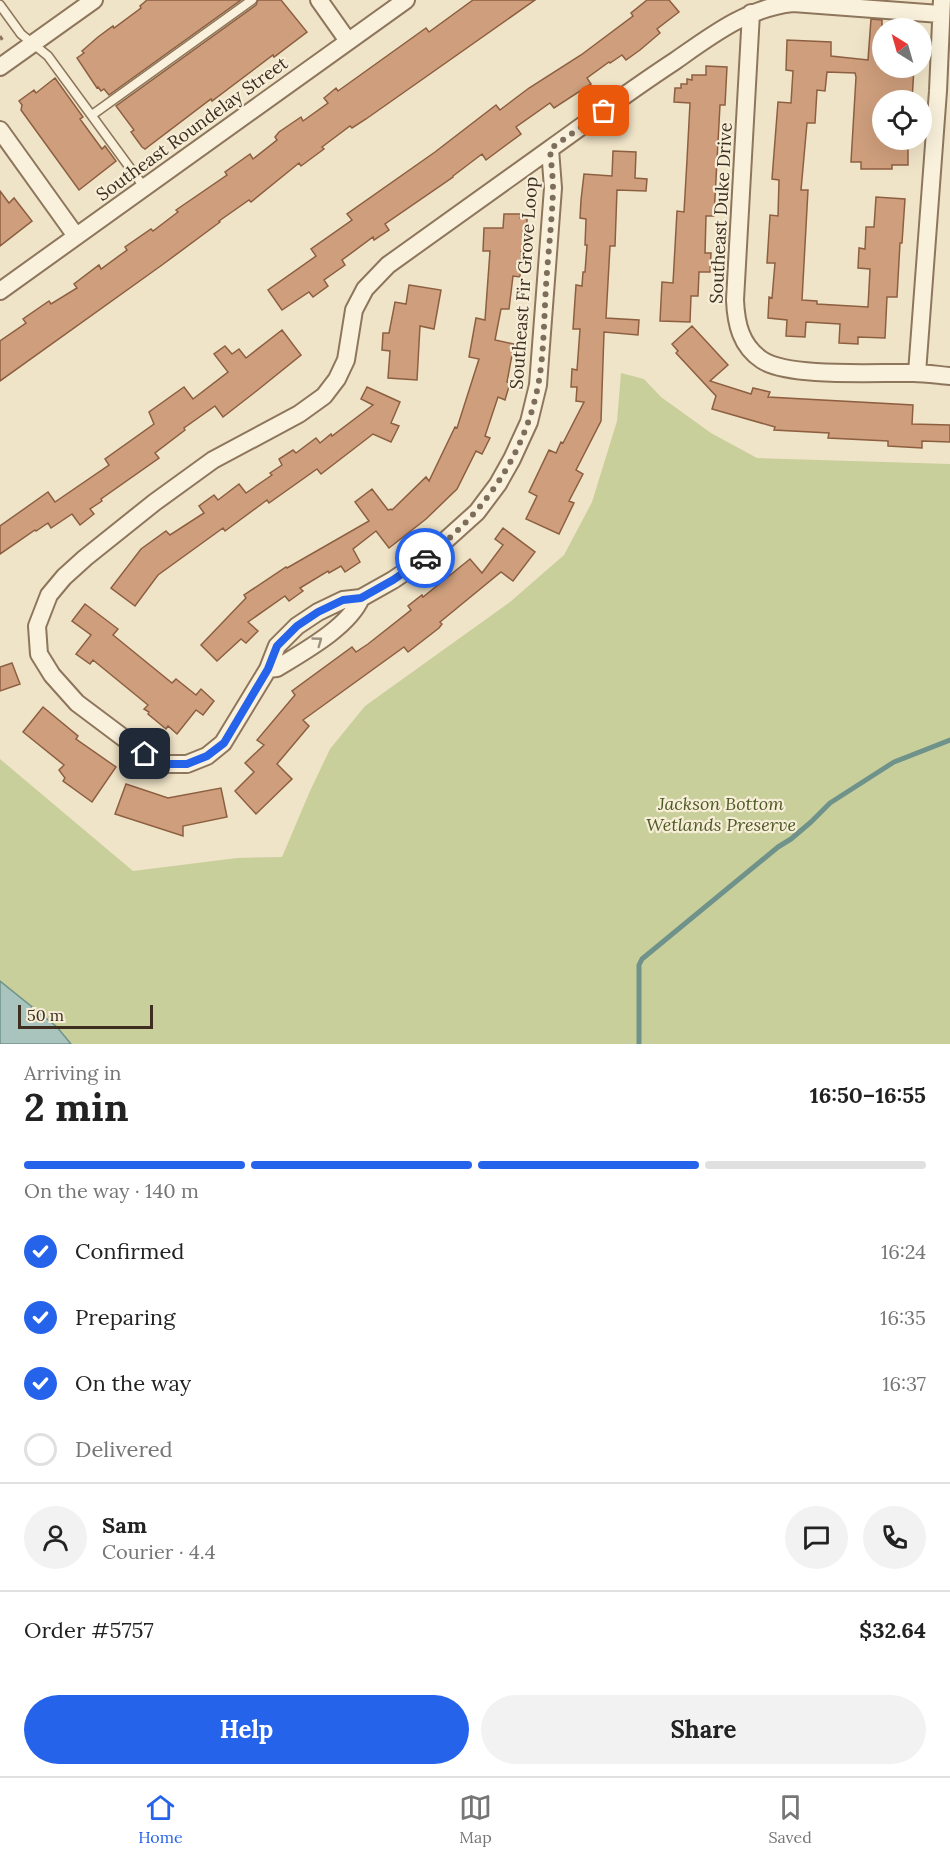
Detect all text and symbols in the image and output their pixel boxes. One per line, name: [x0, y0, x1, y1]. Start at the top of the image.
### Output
north arrow: [872, 18, 932, 78]
map controls: [872, 18, 932, 150]
street label: Southeast Roundelay Street: [91, 51, 292, 206]
pin: [578, 85, 629, 136]
button: locate: [872, 90, 932, 150]
icon: bag: [587, 94, 620, 127]
street label: Southeast Duke Drive: [704, 122, 737, 304]
street label: Southeast Fir Grove Loop: [505, 176, 542, 390]
courier: [395, 528, 455, 588]
icon: car: [409, 542, 442, 575]
one-way arrow: [311, 637, 322, 648]
pin: [119, 728, 170, 779]
icon: home: [128, 737, 161, 770]
park label: Jackson Bottom Wetlands Preserve: [646, 792, 796, 836]
scale bar: [18, 1002, 153, 1030]
text: 50 m: [27, 1005, 64, 1025]
text: Arriving in: [24, 1060, 121, 1085]
text: 16:50–16:55: [810, 1081, 926, 1109]
text: 2 min: [24, 1082, 129, 1132]
text: On the way · 140 m: [24, 1178, 199, 1203]
icon: check: [24, 1235, 57, 1268]
text: Confirmed: [75, 1237, 184, 1265]
text: 16:24: [881, 1239, 926, 1264]
icon: check: [24, 1301, 57, 1334]
text: Preparing: [75, 1303, 175, 1331]
text: 16:35: [880, 1305, 926, 1330]
icon: check: [24, 1367, 57, 1400]
text: On the way: [75, 1369, 191, 1397]
text: 16:37: [882, 1371, 926, 1396]
text: Delivered: [75, 1435, 173, 1463]
button: person: [24, 1506, 87, 1569]
button: chat: [785, 1506, 848, 1569]
button: phone: [863, 1506, 926, 1569]
text: Sam: [102, 1511, 147, 1539]
text: Courier · 4.4: [102, 1539, 216, 1564]
text: Order #5757: [24, 1616, 154, 1644]
text: $32.64: [859, 1616, 926, 1644]
button: Help: [24, 1695, 469, 1764]
button: Share: [481, 1695, 926, 1764]
tab: Home: [138, 1791, 183, 1847]
tab: Map: [459, 1791, 492, 1847]
tab: Saved: [768, 1791, 812, 1847]

